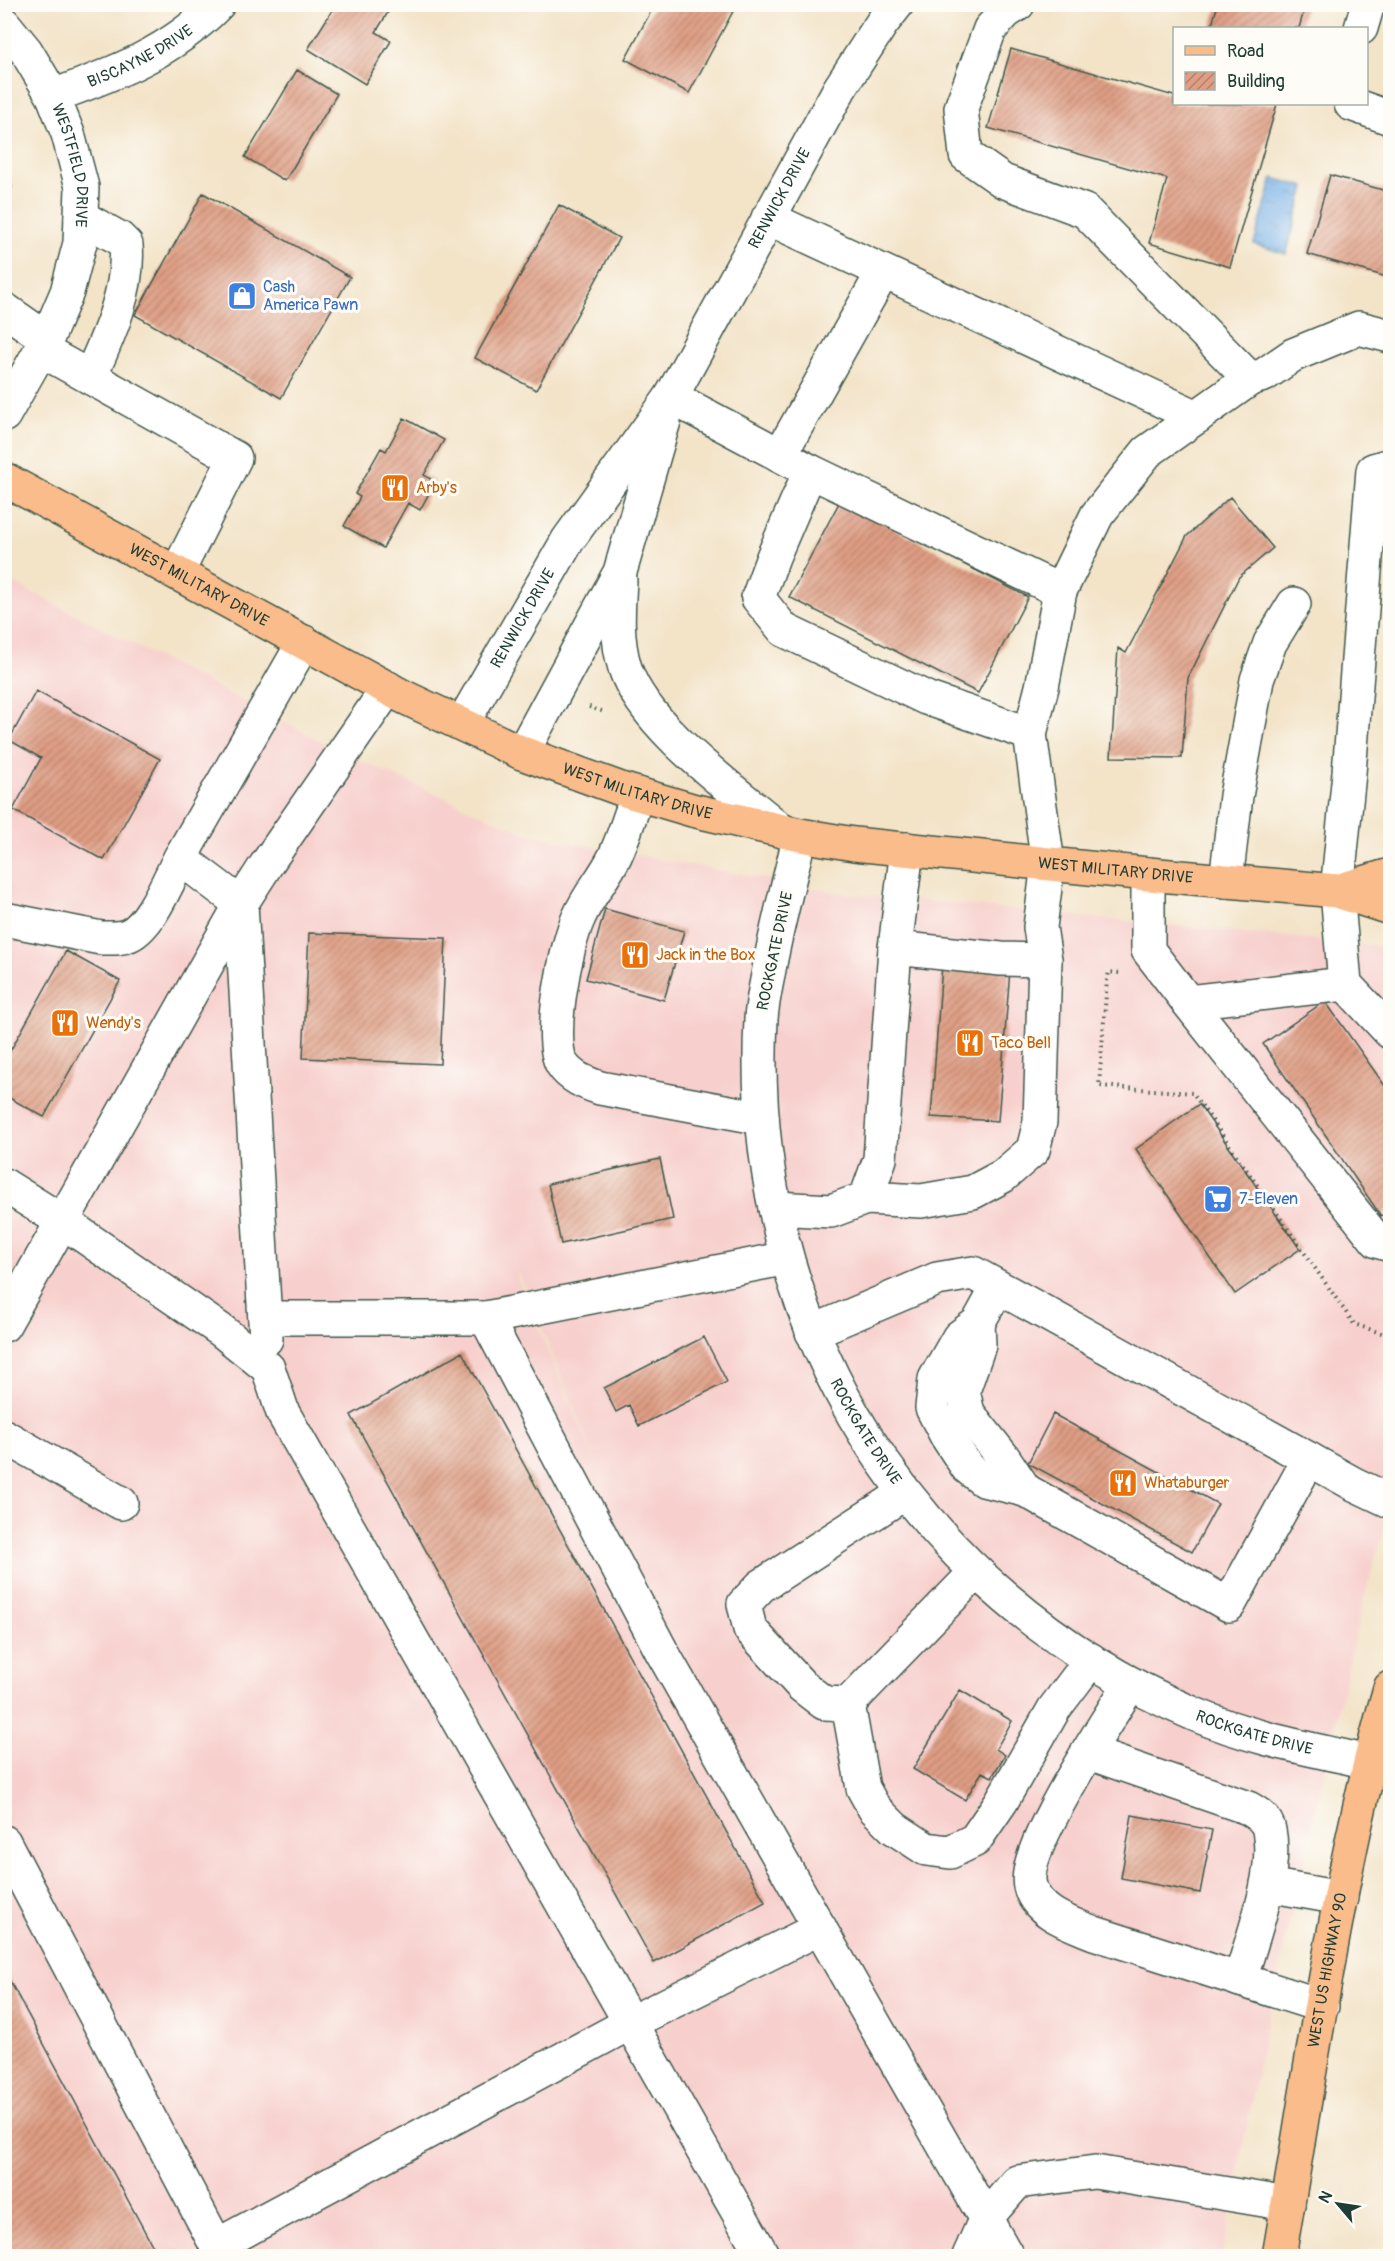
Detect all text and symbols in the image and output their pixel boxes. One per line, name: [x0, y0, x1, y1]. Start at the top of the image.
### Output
street label: BISCAYNE DRIVE: [85, 20, 197, 92]
legend: [1173, 27, 1368, 105]
text: Road: [1227, 40, 1264, 63]
text: Building: [1227, 70, 1285, 93]
street label: WESTFIELD DRIVE: [47, 101, 92, 228]
street label: RENWICK DRIVE: [744, 145, 815, 252]
place label: Cash America Pawn: [263, 277, 358, 315]
shop icon: Cash America Pawn: [226, 280, 258, 312]
restaurant icon: Arby's: [379, 472, 411, 504]
place label: Arby's: [416, 478, 457, 498]
street label: WEST MILITARY DRIVE: [126, 539, 272, 631]
street label: RENWICK DRIVE: [486, 565, 559, 672]
street label: WEST MILITARY DRIVE: [560, 759, 714, 824]
street label: WEST MILITARY DRIVE: [1037, 853, 1194, 888]
street label: ROCKGATE DRIVE: [753, 890, 797, 1012]
restaurant icon: Jack in the Box: [619, 939, 651, 971]
place label: Jack in the Box: [656, 945, 755, 965]
restaurant icon: Wendy's: [49, 1007, 81, 1039]
place label: Wendy's: [86, 1013, 141, 1033]
restaurant icon: Taco Bell: [954, 1027, 986, 1059]
place label: Taco Bell: [991, 1033, 1051, 1053]
supermarket icon: 7-Eleven: [1202, 1183, 1234, 1215]
place label: 7-Eleven: [1239, 1189, 1298, 1209]
street label: ROCKGATE DRIVE: [826, 1375, 906, 1489]
restaurant icon: Whataburger: [1107, 1467, 1139, 1499]
place label: Whataburger: [1144, 1473, 1230, 1493]
street label: ROCKGATE DRIVE: [1193, 1706, 1315, 1759]
street label: WEST US HIGHWAY 90: [1304, 1891, 1351, 2049]
north arrow: [1308, 2174, 1368, 2234]
text: N: [1314, 2187, 1337, 2207]

